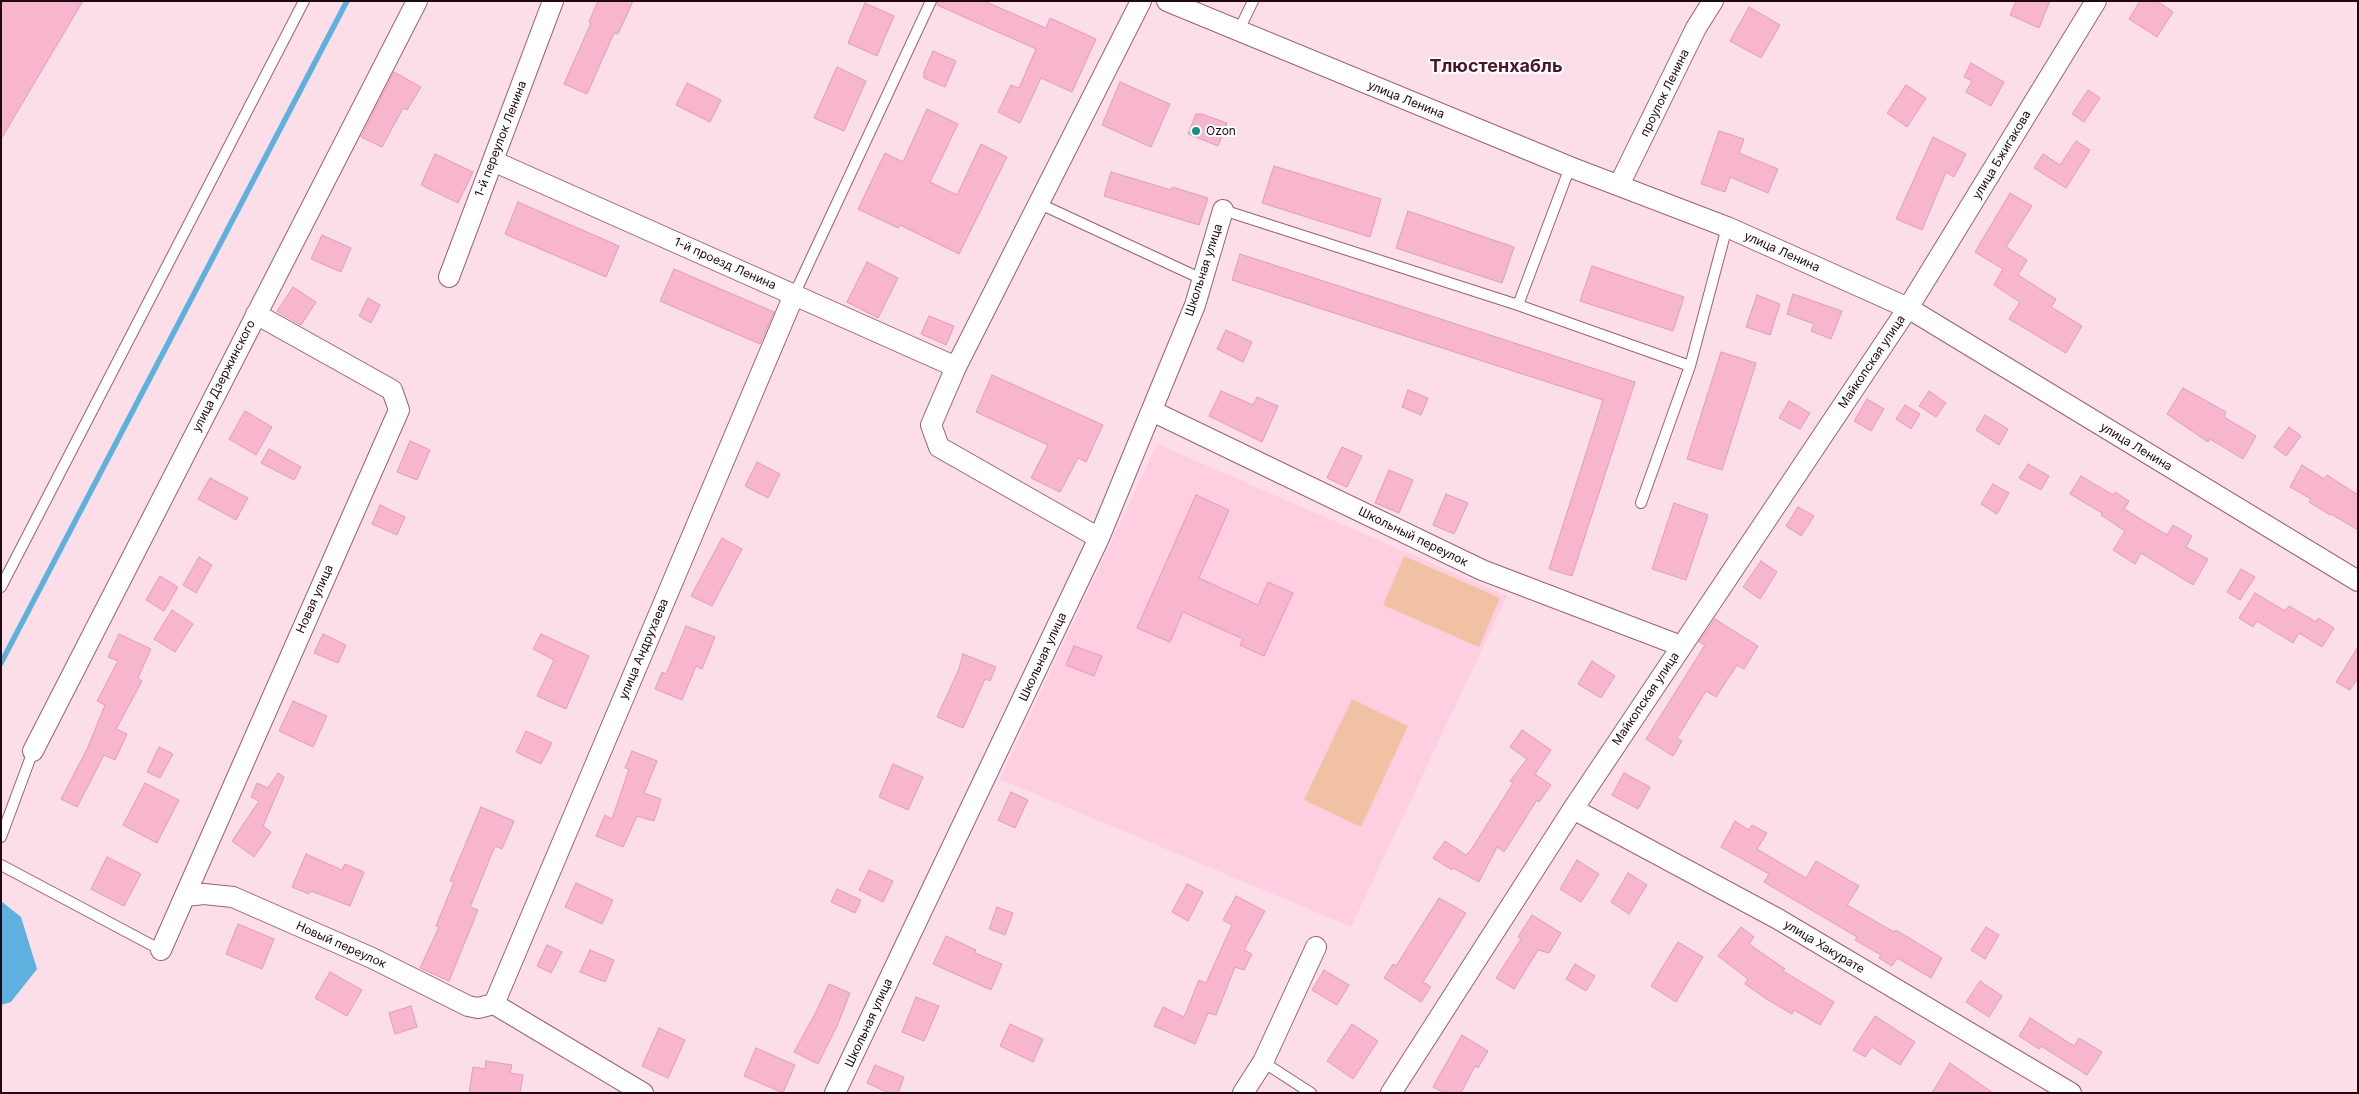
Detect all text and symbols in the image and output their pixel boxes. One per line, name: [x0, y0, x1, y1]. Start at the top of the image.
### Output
street label: проулок Ленина: [1638, 47, 1692, 139]
district label: Тлюстенхабль: [1429, 56, 1563, 78]
street label: улица Ленина: [1366, 78, 1446, 122]
street label: 1-й переулок Ленина: [472, 79, 530, 199]
street label: улица Бжигакова: [1970, 108, 2034, 202]
place label: Ozon: [1206, 124, 1236, 138]
marker: Ozon: [1190, 125, 1202, 137]
street label: Школьная улица: [1182, 222, 1226, 318]
street label: улица Ленина: [1742, 229, 1822, 275]
street label: 1-й проезд Ленина: [672, 235, 778, 293]
street label: Майкопская улица: [1835, 313, 1909, 411]
street label: улица Дзержинского: [189, 318, 259, 434]
street label: улица Ленина: [2097, 420, 2175, 474]
street label: Школьный переулок: [1356, 504, 1470, 570]
street label: Новая улица: [293, 562, 337, 636]
street label: улица Андрухаева: [616, 596, 672, 702]
street label: Школьная улица: [1016, 610, 1070, 704]
street label: Майкопская улица: [1609, 650, 1683, 748]
street label: улица Хакурате: [1781, 917, 1867, 977]
street label: Новый переулок: [294, 919, 388, 971]
street label: Школьная улица: [842, 976, 896, 1070]

